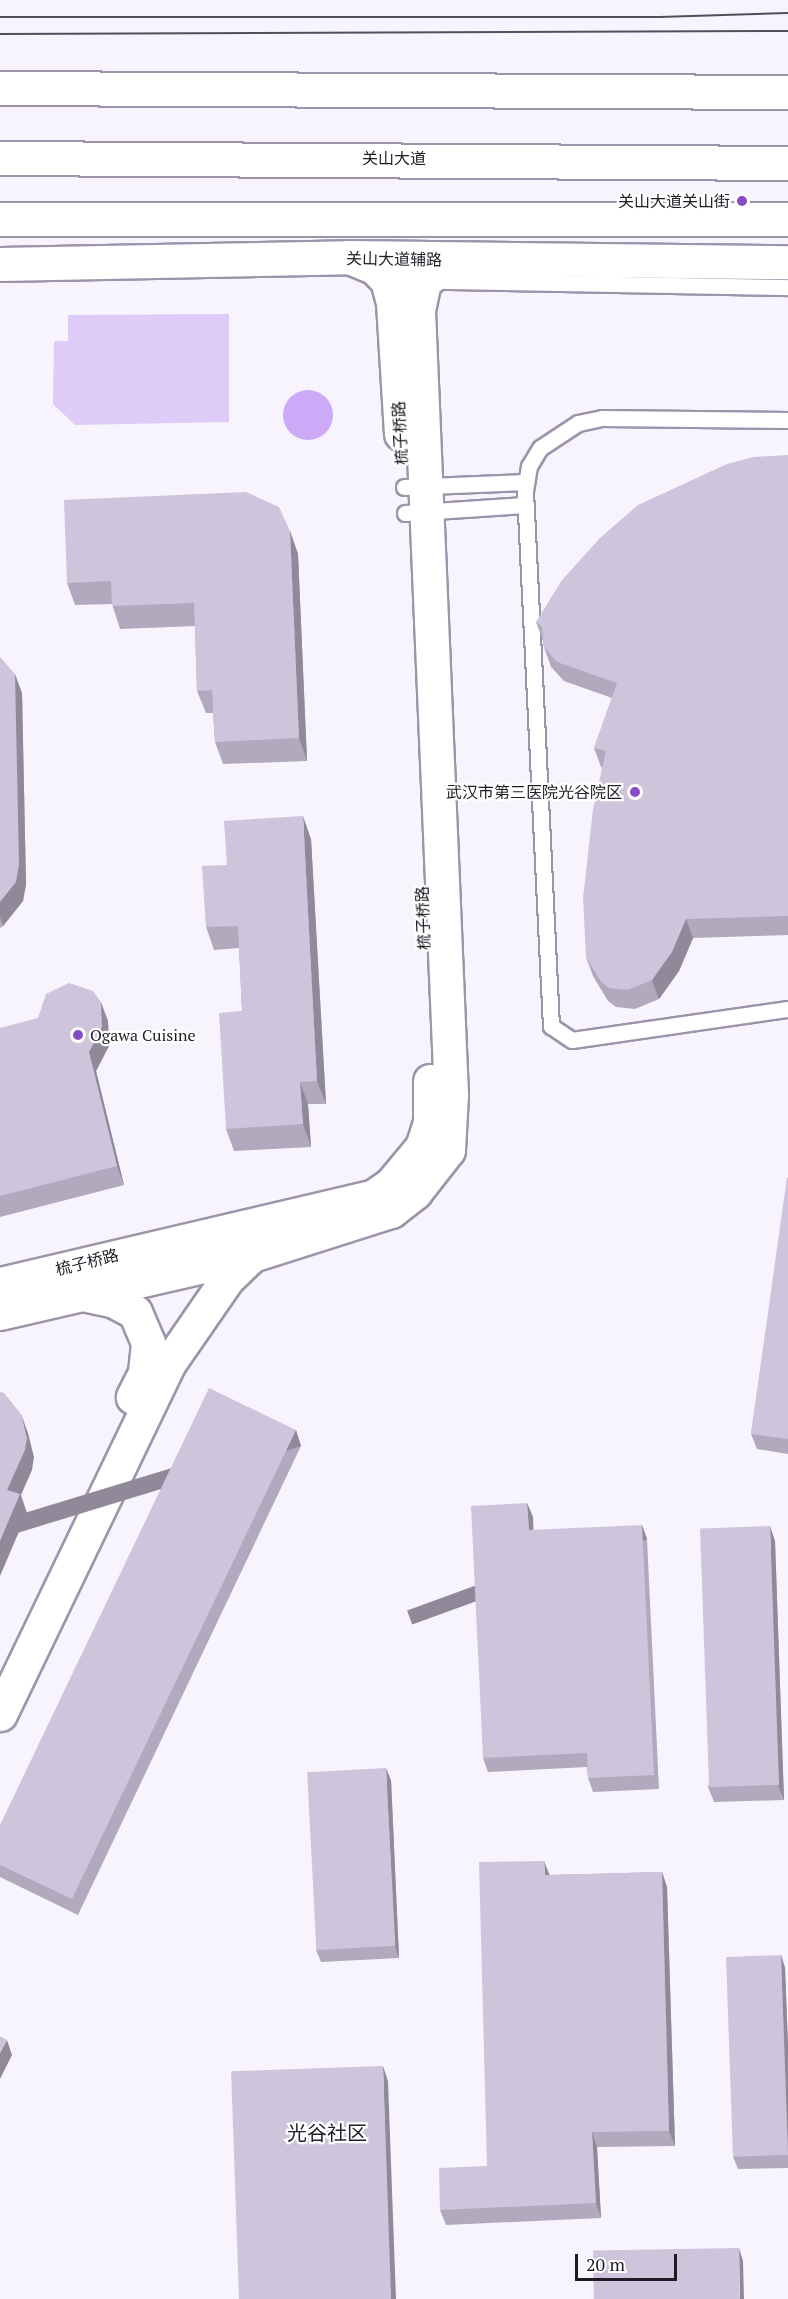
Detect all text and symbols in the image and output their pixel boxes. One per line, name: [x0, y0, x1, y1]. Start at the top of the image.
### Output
street label: 关山大道: [362, 148, 426, 168]
place label: 关山大道关山街: [618, 191, 730, 211]
marker: 关山大道关山街: [735, 194, 749, 208]
street label: 关山大道辅路: [346, 249, 442, 269]
street label: 梳子桥路: [389, 401, 411, 465]
place label: 武汉市第三医院光谷院区: [446, 782, 622, 802]
marker: 武汉市第三医院光谷院区: [626, 783, 644, 801]
street label: 梳子桥路: [412, 886, 434, 950]
place label: Ogawa Cuisine: [90, 1025, 196, 1045]
marker: Ogawa Cuisine: [71, 1028, 85, 1042]
street label: 梳子桥路: [54, 1245, 120, 1279]
district label: 光谷社区: [287, 2120, 367, 2144]
scale bar: [578, 2242, 680, 2280]
text: 20 m: [586, 2252, 625, 2276]

